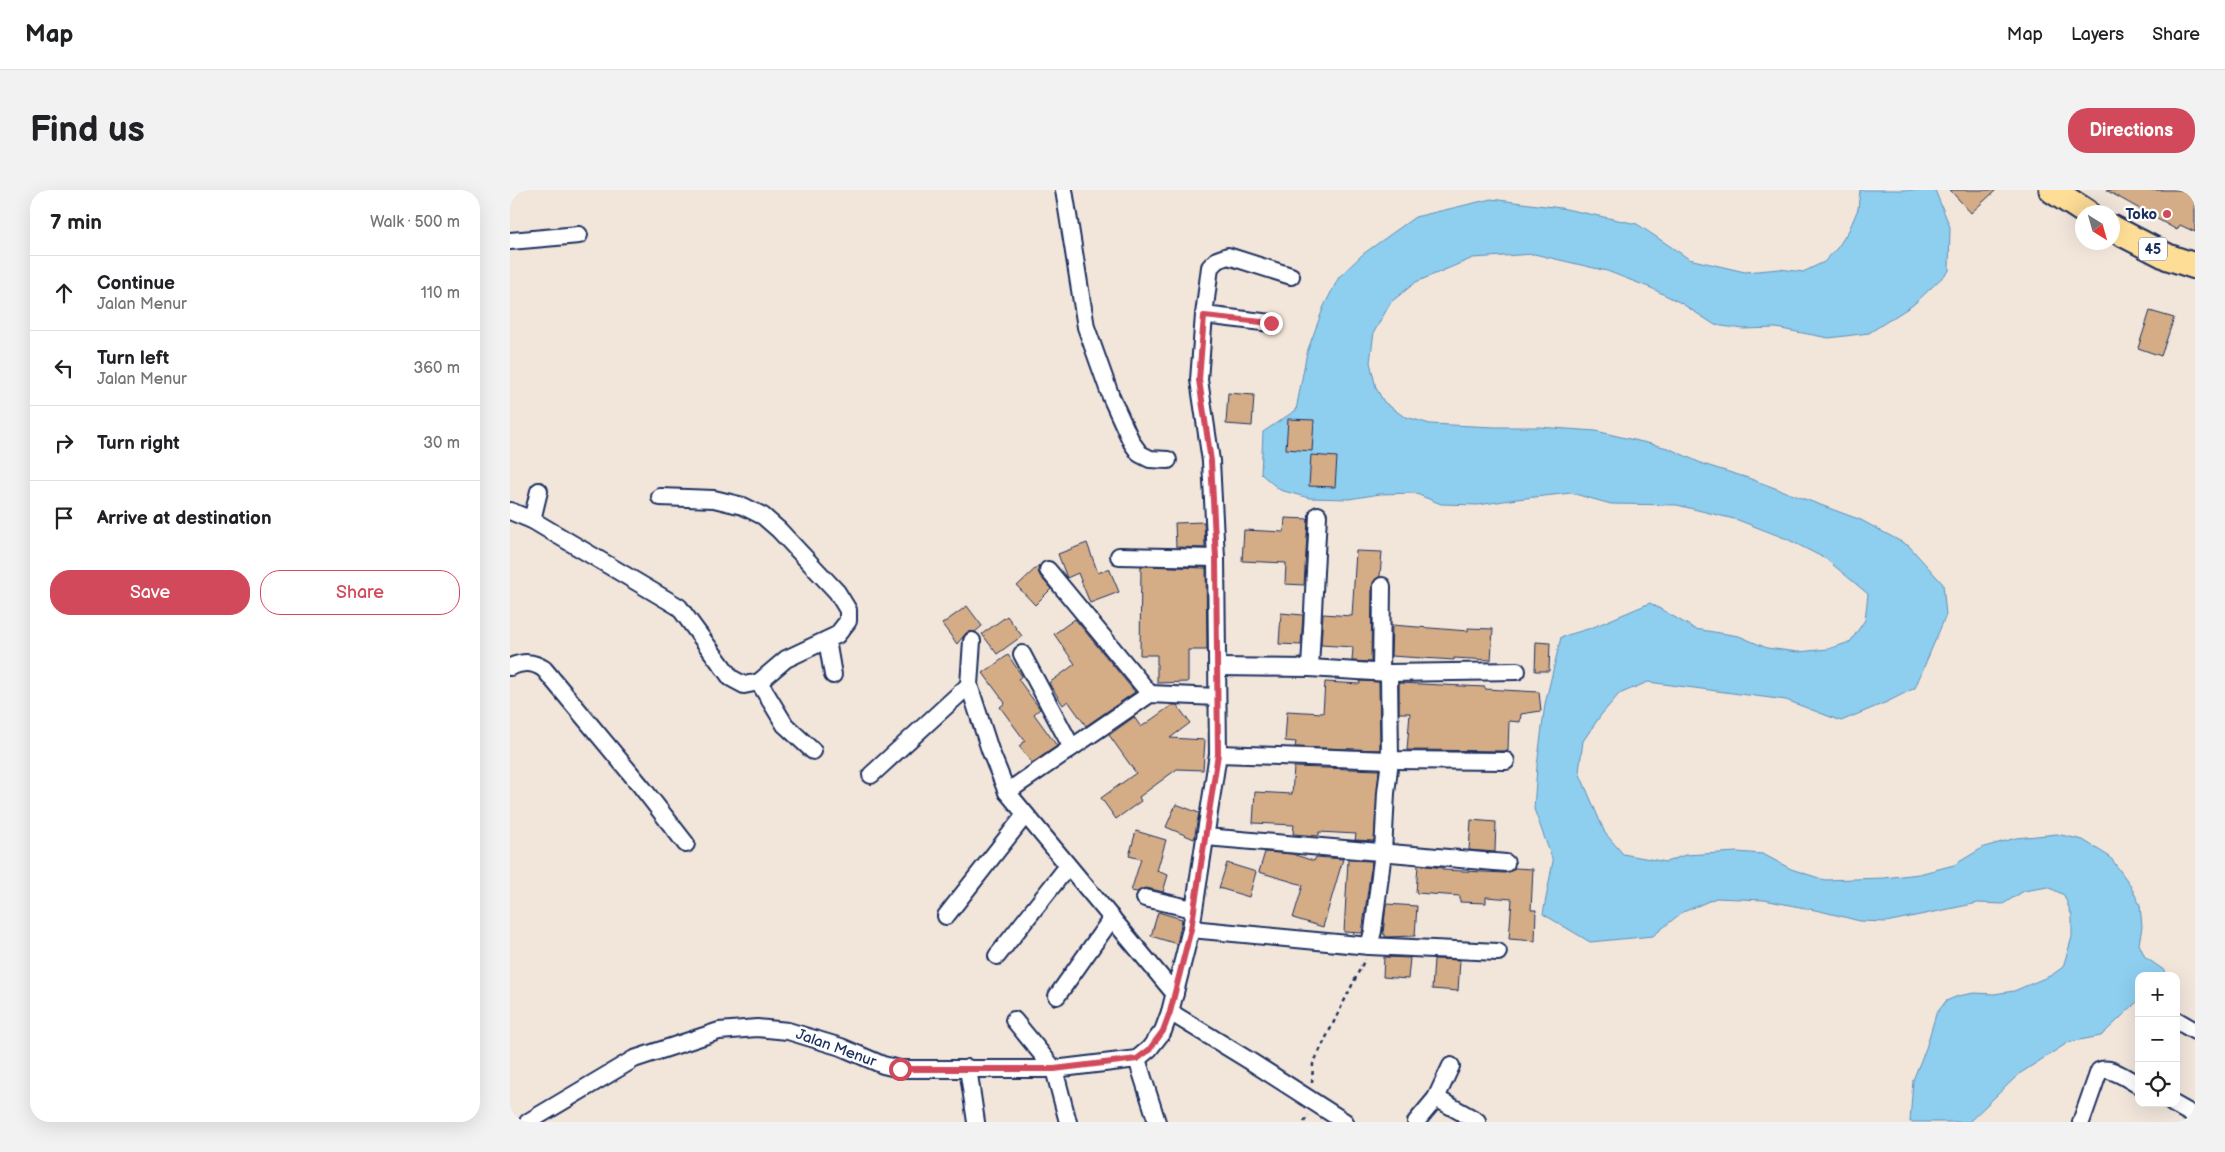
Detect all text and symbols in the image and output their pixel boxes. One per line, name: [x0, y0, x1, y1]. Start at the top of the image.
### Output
text: Map: [25, 20, 73, 49]
text: Map: [2007, 24, 2043, 45]
text: Layers: [2071, 24, 2124, 45]
text: Share: [2152, 24, 2200, 45]
button: Directions: [2068, 108, 2195, 153]
text: Find us: [30, 109, 145, 152]
north arrow: [2075, 205, 2120, 250]
place label: Toko: [2125, 205, 2157, 224]
marker: Toko: [2161, 208, 2173, 220]
text: 7 min: [50, 210, 102, 235]
text: Walk · 500 m: [370, 213, 460, 232]
road number: 45: [2139, 238, 2167, 260]
text: Continue: [97, 272, 175, 295]
icon: ahead: [50, 279, 78, 307]
text: 110 m: [421, 284, 460, 303]
text: Jalan Menur: [97, 295, 187, 314]
route end: [1260, 312, 1283, 335]
text: Turn left: [97, 347, 169, 370]
icon: left: [50, 354, 78, 382]
text: 360 m: [413, 359, 460, 378]
text: Jalan Menur: [97, 370, 187, 389]
icon: right: [50, 429, 78, 457]
text: Turn right: [97, 432, 180, 455]
text: 30 m: [423, 434, 460, 453]
icon: arrive: [50, 504, 78, 532]
text: Arrive at destination: [97, 507, 272, 530]
button: Save: [50, 570, 250, 615]
button: Share: [260, 570, 460, 615]
map controls: [2135, 972, 2180, 1107]
button: +: [2135, 972, 2180, 1017]
button: −: [2135, 1017, 2180, 1062]
street label: Jalan Menur: [793, 1025, 879, 1072]
route start: [889, 1058, 912, 1081]
button: locate: [2135, 1062, 2180, 1107]

